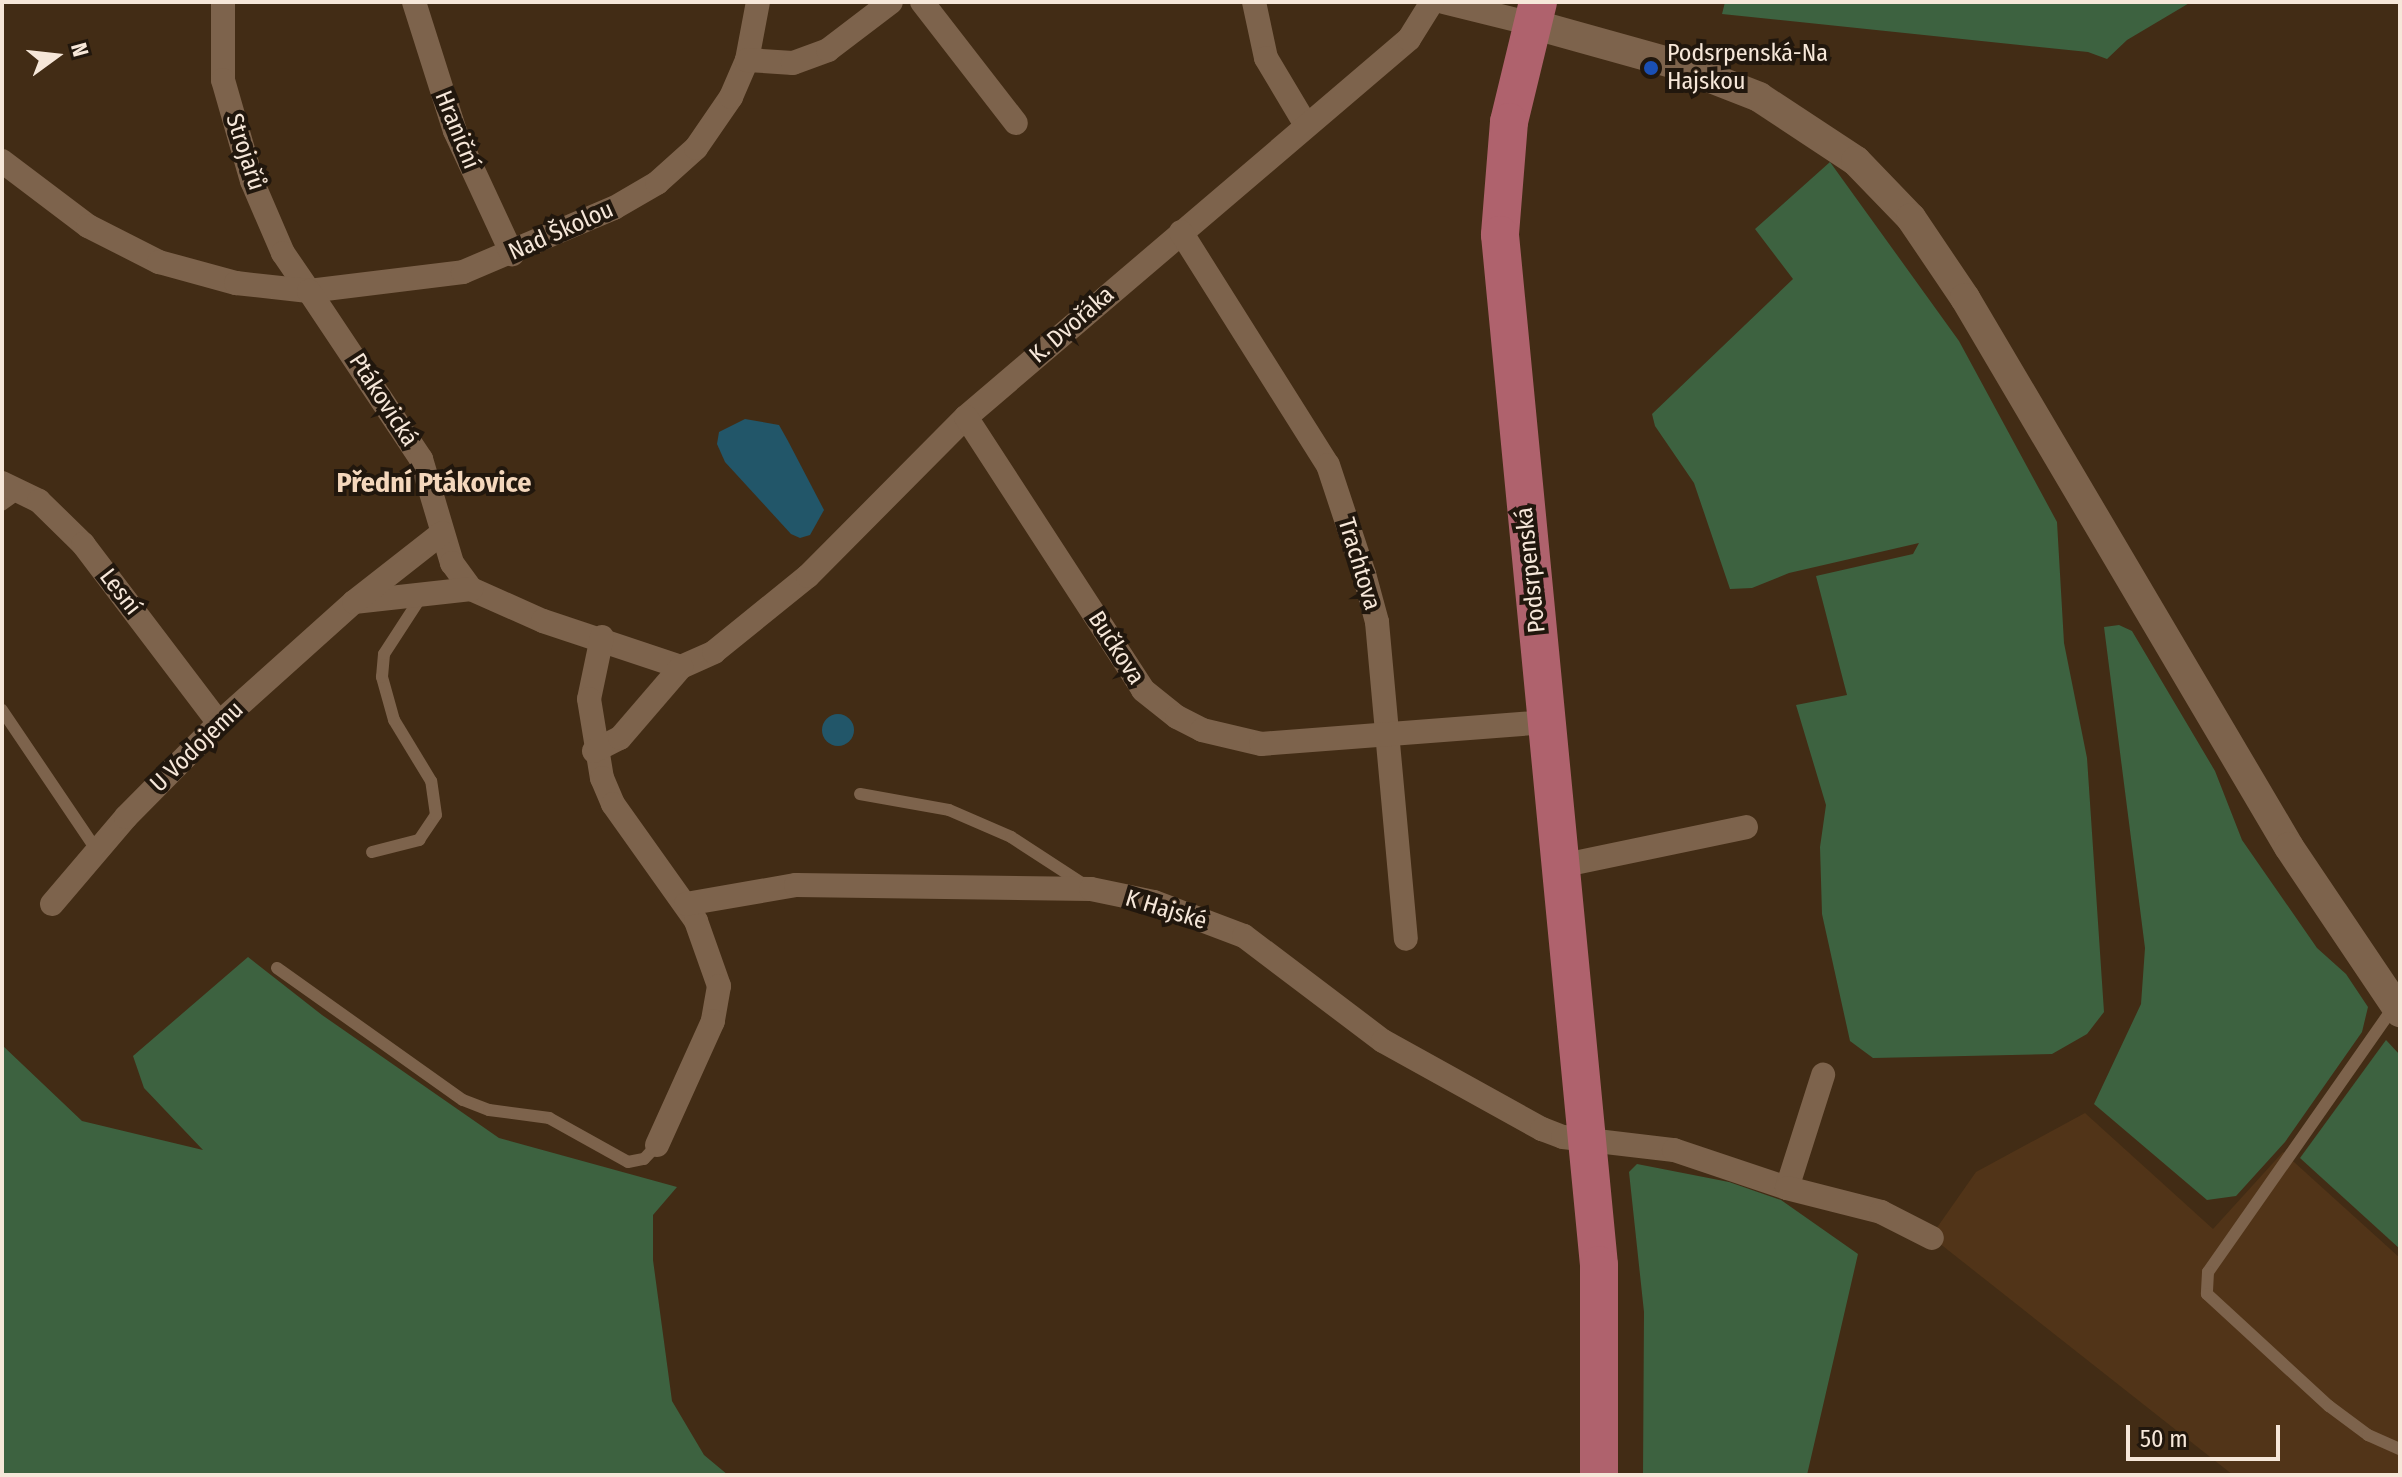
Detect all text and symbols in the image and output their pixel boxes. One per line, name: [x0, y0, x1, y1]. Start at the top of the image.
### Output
north arrow: [16, 16, 96, 96]
text: N: [65, 40, 94, 60]
place label: Podsrpenská-Na Hajskou: [1667, 40, 1828, 96]
marker: Podsrpenská-Na Hajskou: [1642, 59, 1660, 77]
street label: Hraniční: [428, 87, 486, 173]
street label: Strojařů: [219, 110, 271, 194]
street label: Nad Školou: [504, 195, 618, 267]
street label: K. Dvořáka: [1024, 280, 1120, 370]
street label: Ptákovická: [342, 348, 424, 452]
district label: Přední Ptákovice: [337, 466, 531, 500]
street label: Podsrpenská: [1510, 506, 1552, 634]
street label: Trachtova: [1331, 514, 1387, 614]
street label: Lesní: [93, 563, 147, 621]
street label: Bučkova: [1082, 606, 1150, 690]
street label: U Vodojemu: [144, 696, 250, 798]
street label: K Hajské: [1122, 884, 1210, 936]
scale bar: [2130, 1409, 2284, 1459]
text: 50 m: [2140, 1425, 2188, 1453]

